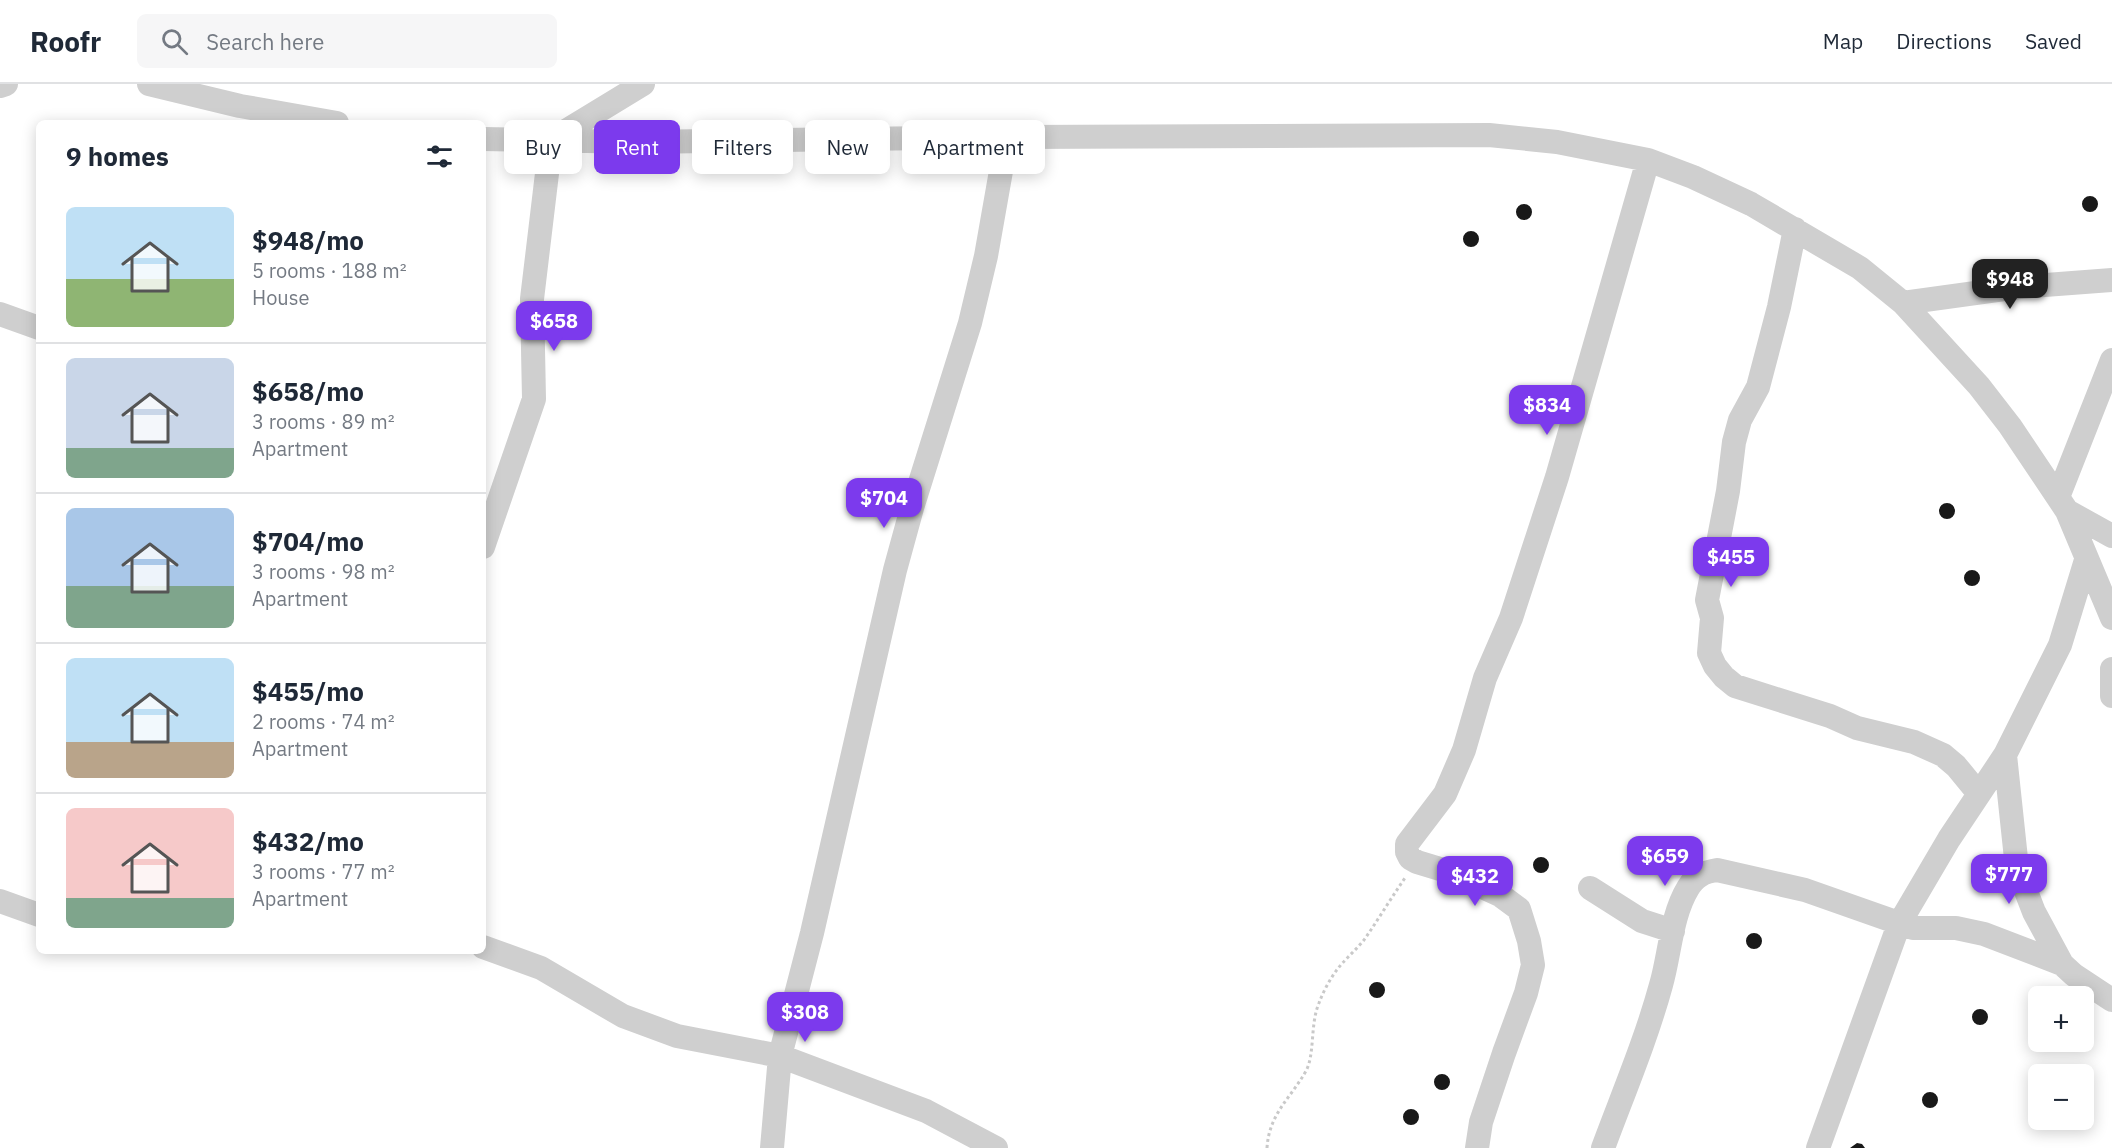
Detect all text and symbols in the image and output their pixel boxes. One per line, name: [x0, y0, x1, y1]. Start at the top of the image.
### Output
search box: [137, 14, 557, 68]
text: Roofr: [30, 23, 101, 60]
icon: search: [158, 25, 191, 58]
text: Search here: [206, 27, 324, 56]
text: Map: [1823, 27, 1863, 55]
text: Directions: [1896, 27, 1992, 55]
text: Saved: [2025, 27, 2082, 55]
chip: Buy: [504, 120, 582, 174]
chip: Rent: [594, 120, 680, 174]
chip: Filters: [692, 120, 793, 174]
chip: New: [805, 120, 890, 174]
chip: Apartment: [902, 120, 1045, 174]
text: 9 homes: [66, 139, 169, 173]
icon: filters: [423, 140, 456, 173]
text: $948/mo: [252, 223, 364, 257]
icon: home: [114, 231, 186, 303]
text: 5 rooms · 188 m²: [252, 257, 407, 284]
pin: $948: [1974, 259, 2046, 310]
text: $948: [1986, 265, 2034, 292]
text: House: [252, 284, 309, 311]
pin: $658: [518, 301, 590, 352]
text: $658: [530, 307, 578, 334]
text: $658/mo: [252, 374, 364, 408]
icon: home: [114, 382, 186, 454]
pin: $834: [1511, 385, 1583, 436]
text: $834: [1523, 391, 1571, 418]
text: 3 rooms · 89 m²: [252, 408, 395, 435]
text: Apartment: [252, 435, 348, 462]
pin: $704: [848, 478, 920, 529]
text: $704: [860, 484, 908, 511]
text: $704/mo: [252, 524, 364, 558]
icon: home: [114, 532, 186, 604]
pin: $455: [1695, 537, 1767, 588]
text: $455: [1707, 543, 1755, 570]
text: 3 rooms · 98 m²: [252, 558, 395, 585]
text: Apartment: [252, 585, 348, 612]
text: $455/mo: [252, 674, 364, 708]
icon: home: [114, 682, 186, 754]
text: 2 rooms · 74 m²: [252, 708, 395, 735]
text: Apartment: [252, 735, 348, 762]
text: $432/mo: [252, 824, 364, 858]
icon: home: [114, 832, 186, 904]
pin: $659: [1629, 836, 1701, 887]
text: $659: [1641, 842, 1689, 869]
pin: $777: [1973, 854, 2045, 905]
pin: $432: [1439, 856, 1511, 907]
text: 3 rooms · 77 m²: [252, 858, 395, 885]
text: $777: [1985, 860, 2033, 887]
text: $432: [1451, 862, 1499, 889]
text: Apartment: [252, 885, 348, 912]
map controls: [2028, 986, 2094, 1130]
button: +: [2028, 986, 2094, 1052]
pin: $308: [769, 992, 841, 1043]
text: $308: [781, 998, 829, 1025]
button: −: [2028, 1064, 2094, 1130]

